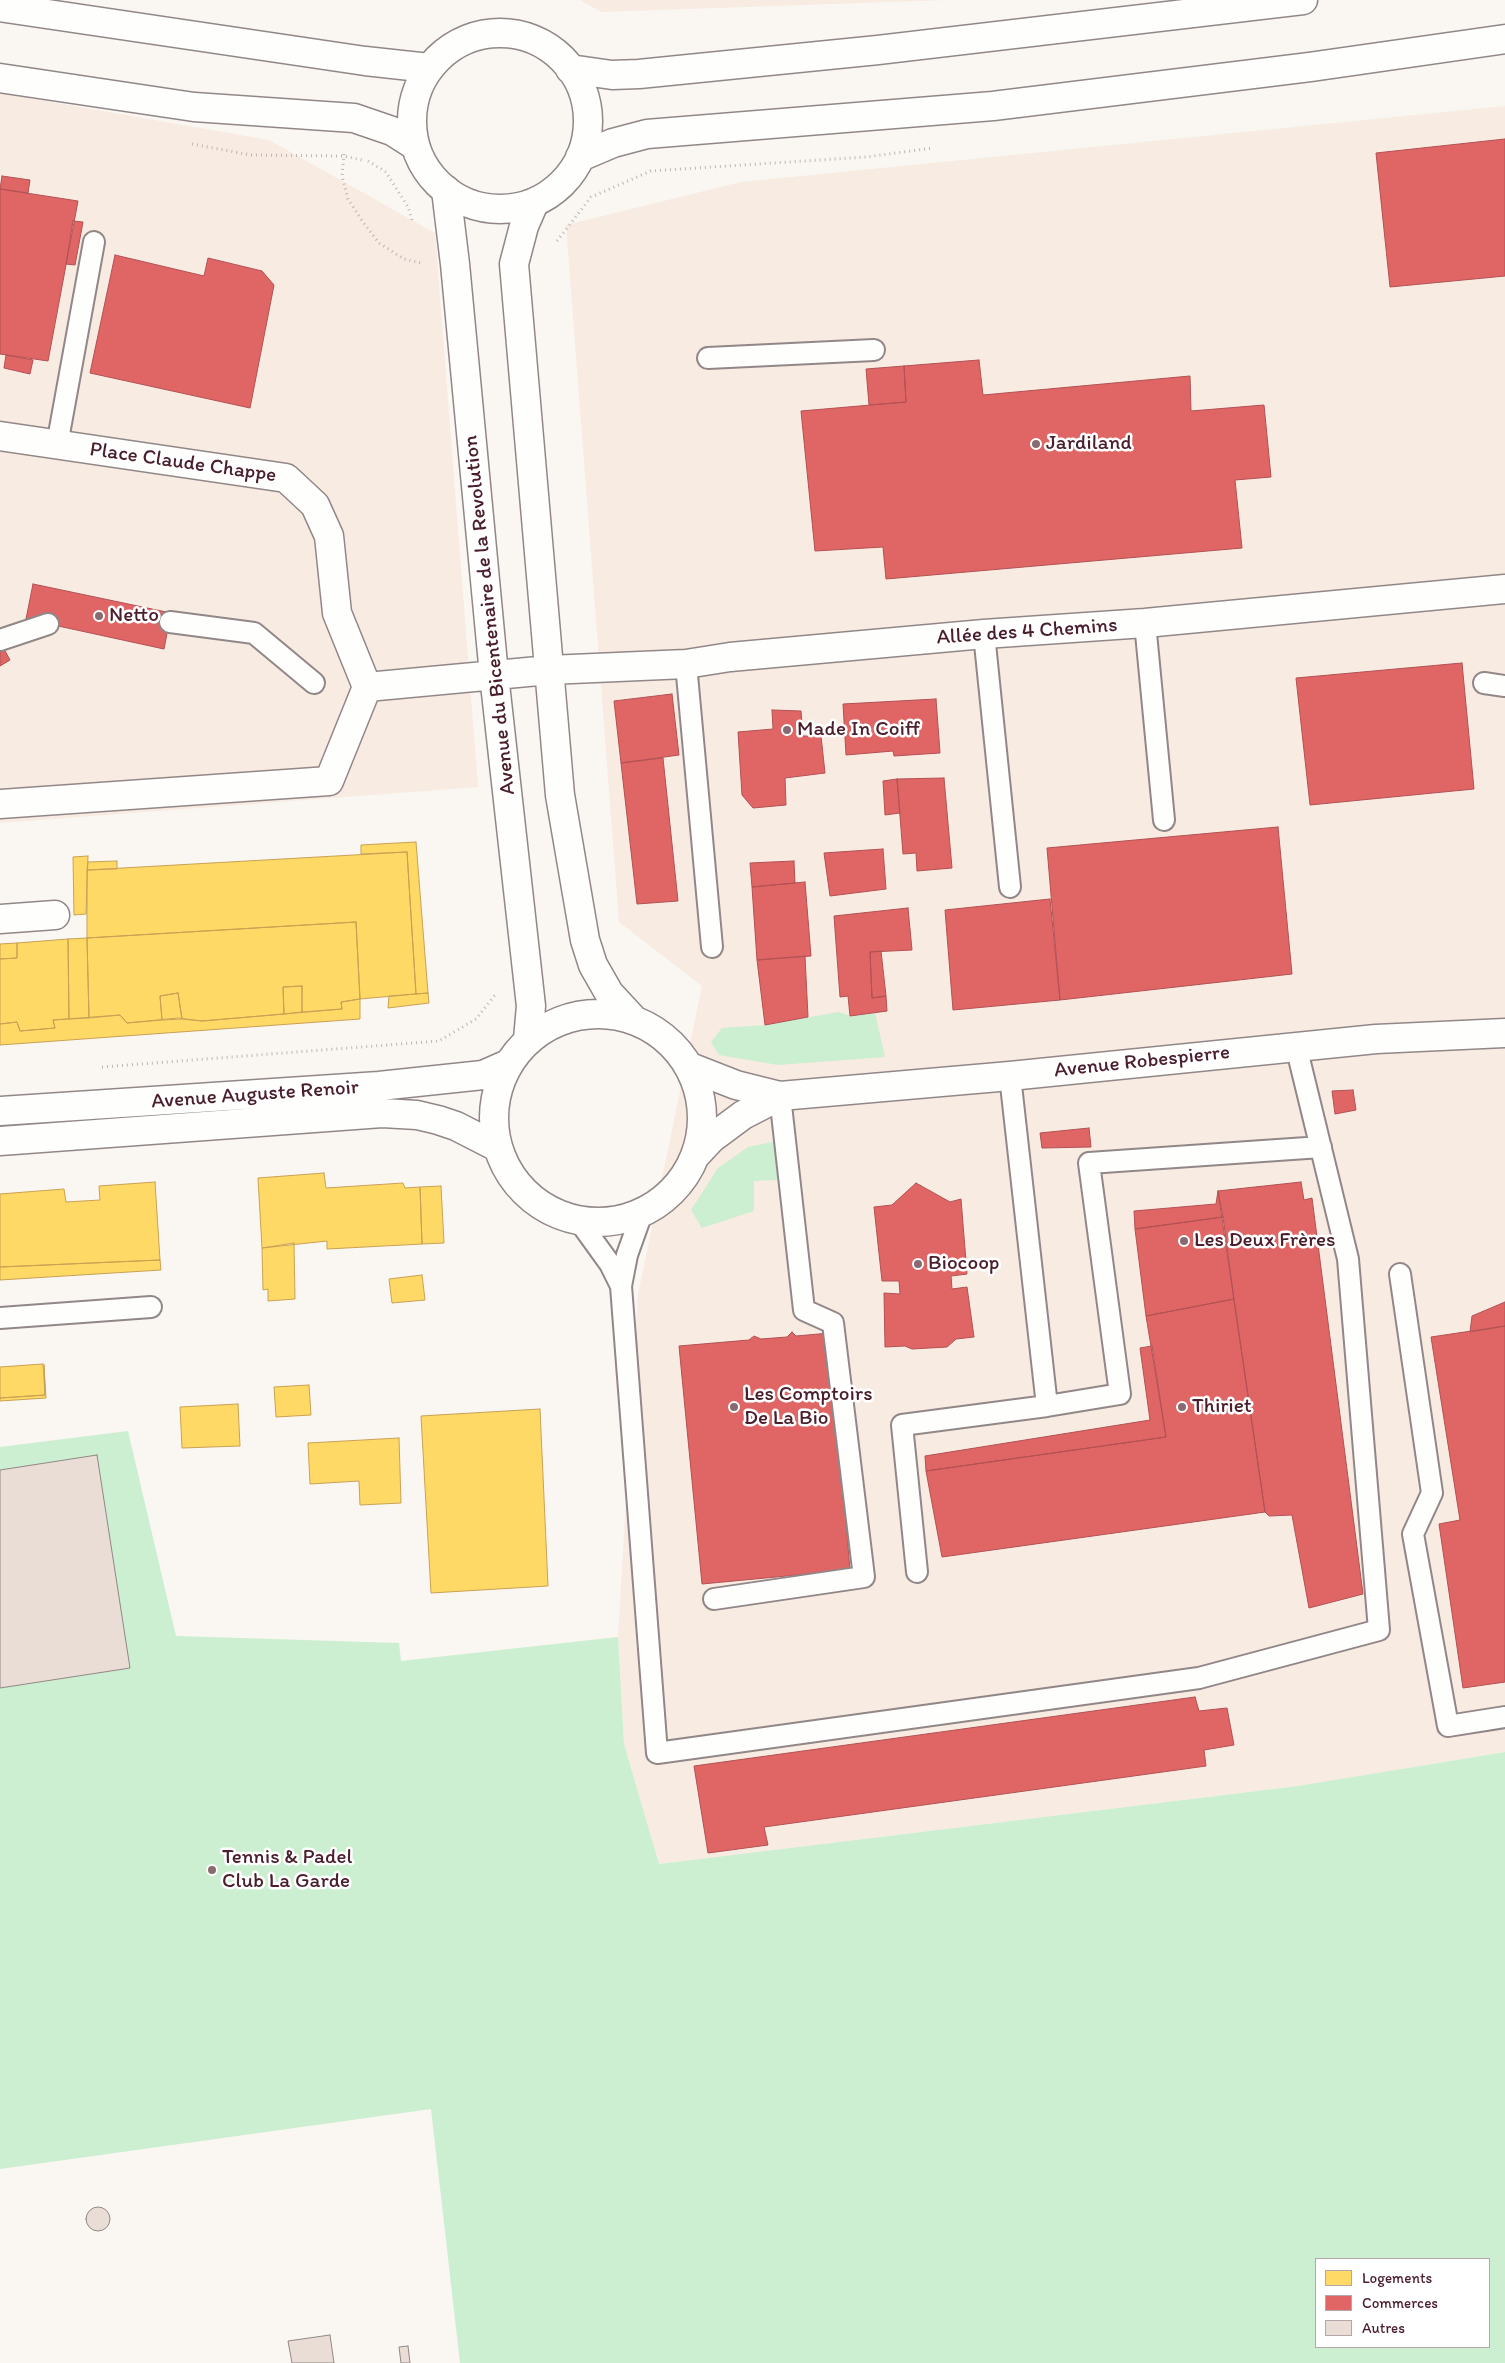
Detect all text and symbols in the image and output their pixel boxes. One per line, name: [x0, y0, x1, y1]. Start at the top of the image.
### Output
place label: Jardiland: [1046, 431, 1132, 457]
street label: Avenue du Bicentenaire de la Revolution: [459, 434, 521, 796]
street label: Place Claude Chappe: [88, 437, 278, 489]
marker: Jardiland: [1030, 438, 1042, 450]
place label: Netto: [109, 603, 159, 629]
marker: Netto: [93, 610, 105, 622]
street label: Allée des 4 Chemins: [936, 613, 1118, 651]
place label: Made In Coiff: [797, 717, 920, 743]
marker: Made In Coiff: [781, 724, 793, 736]
street label: Avenue Robespierre: [1053, 1040, 1231, 1084]
street label: Avenue Auguste Renoir: [150, 1075, 360, 1115]
place label: Les Deux Frères: [1194, 1228, 1336, 1254]
marker: Les Deux Frères: [1178, 1235, 1190, 1247]
place label: Biocoop: [928, 1251, 999, 1277]
marker: Biocoop: [912, 1258, 924, 1270]
place label: Les Comptoirs De La Bio: [744, 1382, 873, 1432]
place label: Thiriet: [1192, 1394, 1252, 1420]
marker: Les Comptoirs De La Bio: [728, 1401, 740, 1413]
marker: Thiriet: [1176, 1401, 1188, 1413]
place label: Tennis & Padel Club La Garde: [222, 1845, 352, 1895]
marker: Tennis & Padel Club La Garde: [206, 1864, 218, 1876]
legend: [1315, 2258, 1490, 2348]
text: Logements: [1362, 2269, 1432, 2287]
text: Commerces: [1362, 2294, 1438, 2312]
text: Autres: [1362, 2319, 1405, 2337]

